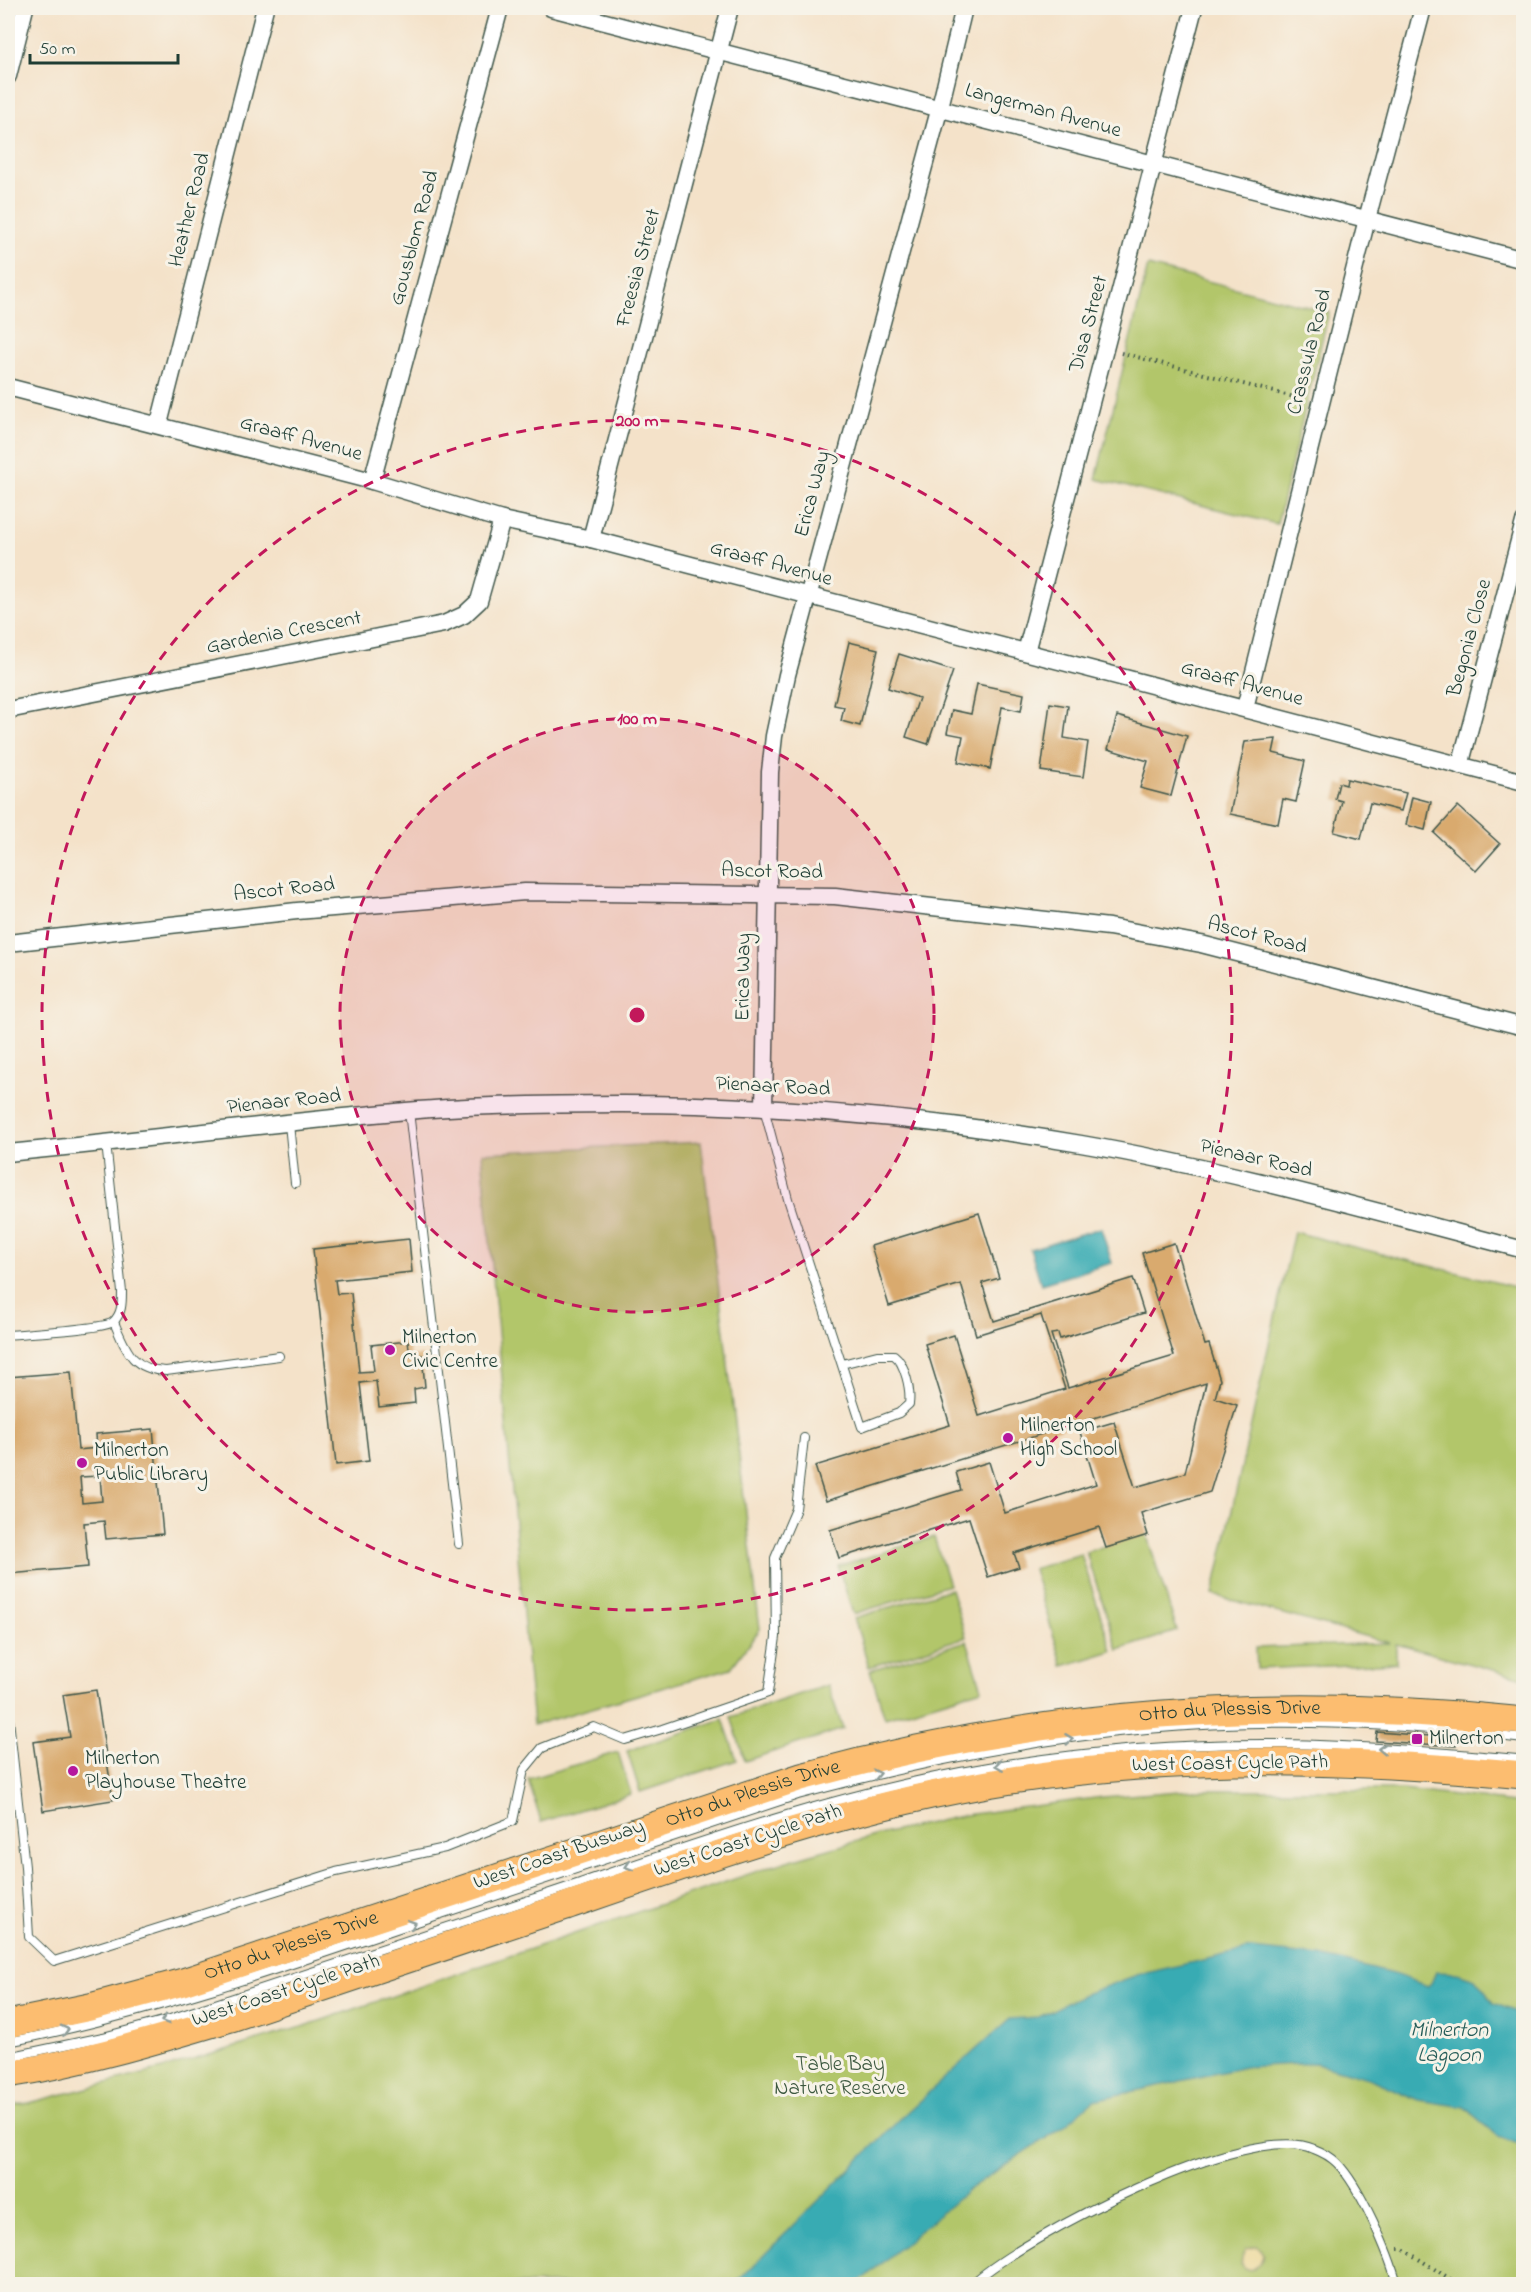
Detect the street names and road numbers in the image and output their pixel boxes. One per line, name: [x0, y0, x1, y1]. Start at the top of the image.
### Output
street label: Langerman Avenue: [961, 76, 1125, 148]
street label: Heather Road: [161, 150, 219, 270]
street label: Gousblom Road: [383, 167, 448, 309]
street label: Freesia Street: [609, 206, 669, 331]
street label: Disa Street: [1061, 272, 1116, 377]
street label: Crassula Road: [1280, 286, 1340, 418]
street label: Graaff Avenue: [237, 408, 366, 470]
street label: Erica Way: [787, 448, 841, 541]
street label: Graaff Avenue: [707, 533, 836, 595]
street label: Begonia Close: [1440, 575, 1502, 702]
street label: Gardenia Crescent: [204, 603, 364, 663]
street label: Graaff Avenue: [1178, 653, 1307, 715]
street label: Ascot Road: [721, 856, 823, 888]
street label: Ascot Road: [232, 870, 336, 910]
street label: Ascot Road: [1204, 909, 1310, 963]
street label: Erica Way: [728, 933, 762, 1021]
street label: Pienaar Road: [715, 1069, 831, 1105]
street label: Pienaar Road: [225, 1081, 343, 1123]
street label: Pienaar Road: [1197, 1131, 1315, 1187]
street label: Otto du Plessis Drive: [1138, 1694, 1321, 1731]
street label: West Coast Cycle Path: [1132, 1747, 1328, 1783]
street label: Otto du Plessis Drive: [661, 1752, 844, 1836]
street label: West Coast Cycle Path: [650, 1796, 846, 1887]
street label: West Coast Busway: [469, 1812, 649, 1900]
street label: Otto du Plessis Drive: [200, 1903, 383, 1989]
street label: West Coast Cycle Path: [188, 1946, 384, 2037]

